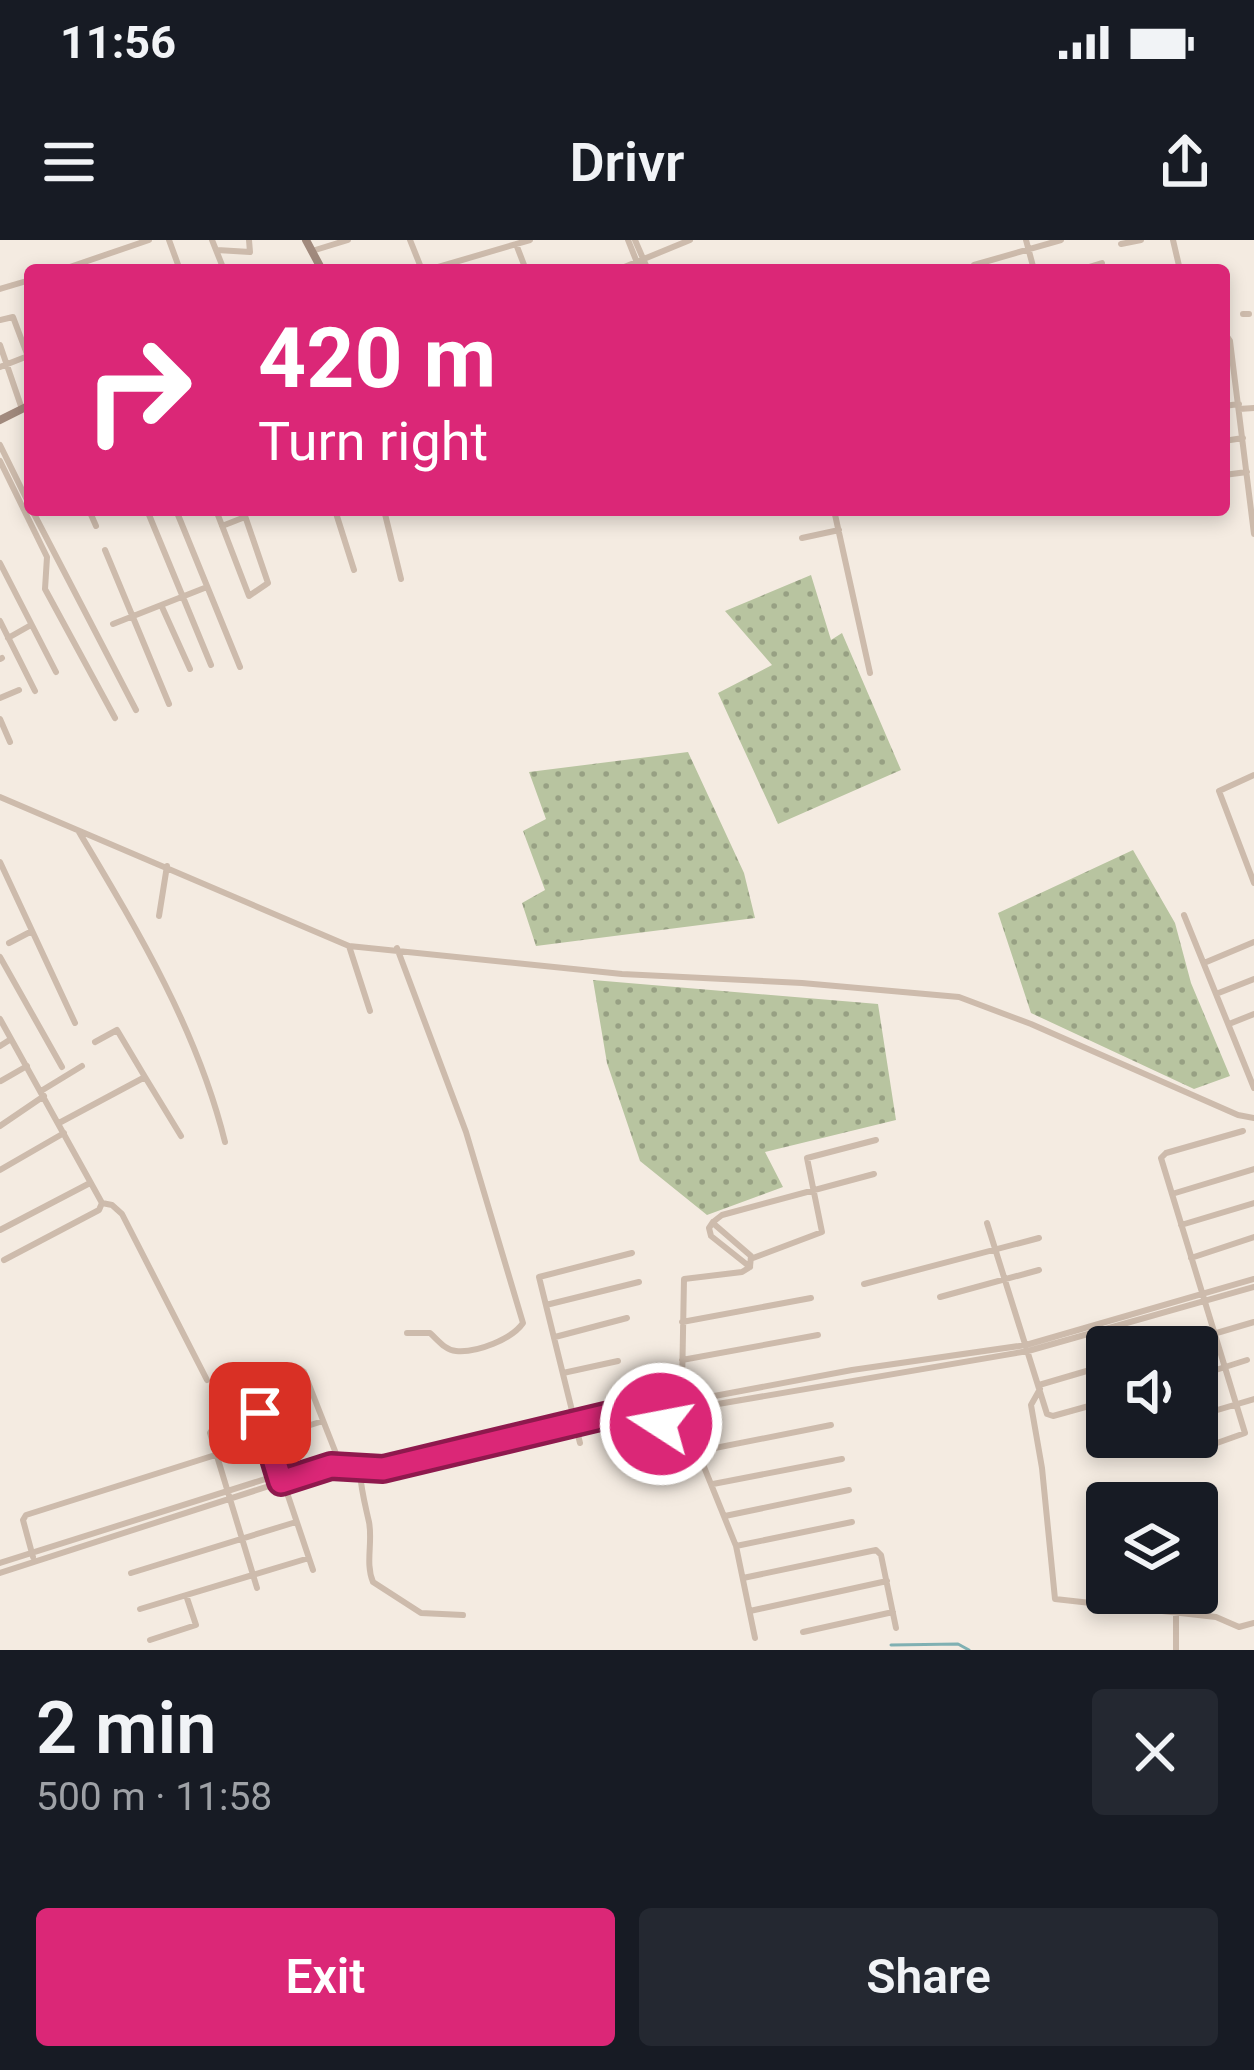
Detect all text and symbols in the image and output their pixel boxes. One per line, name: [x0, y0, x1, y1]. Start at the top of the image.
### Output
text: 11:56: [60, 16, 176, 69]
icon: menu: [36, 129, 102, 195]
icon: share: [1152, 129, 1218, 195]
text: Drivr: [569, 131, 685, 194]
text: 420 m: [258, 309, 496, 408]
icon: right: [60, 312, 216, 468]
text: Turn right: [258, 410, 488, 473]
map controls: [1086, 1326, 1218, 1614]
button: sound: [1086, 1326, 1218, 1458]
position arrow: [598, 1361, 724, 1487]
pin: [209, 1362, 311, 1464]
icon: arrive: [227, 1380, 293, 1446]
button: layers: [1086, 1482, 1218, 1614]
text: 2 min: [36, 1686, 217, 1771]
button: close: [1092, 1689, 1218, 1815]
text: 500 m · 11:58: [36, 1774, 272, 1820]
button: Exit: [36, 1908, 615, 2046]
button: Share: [639, 1908, 1218, 2046]

